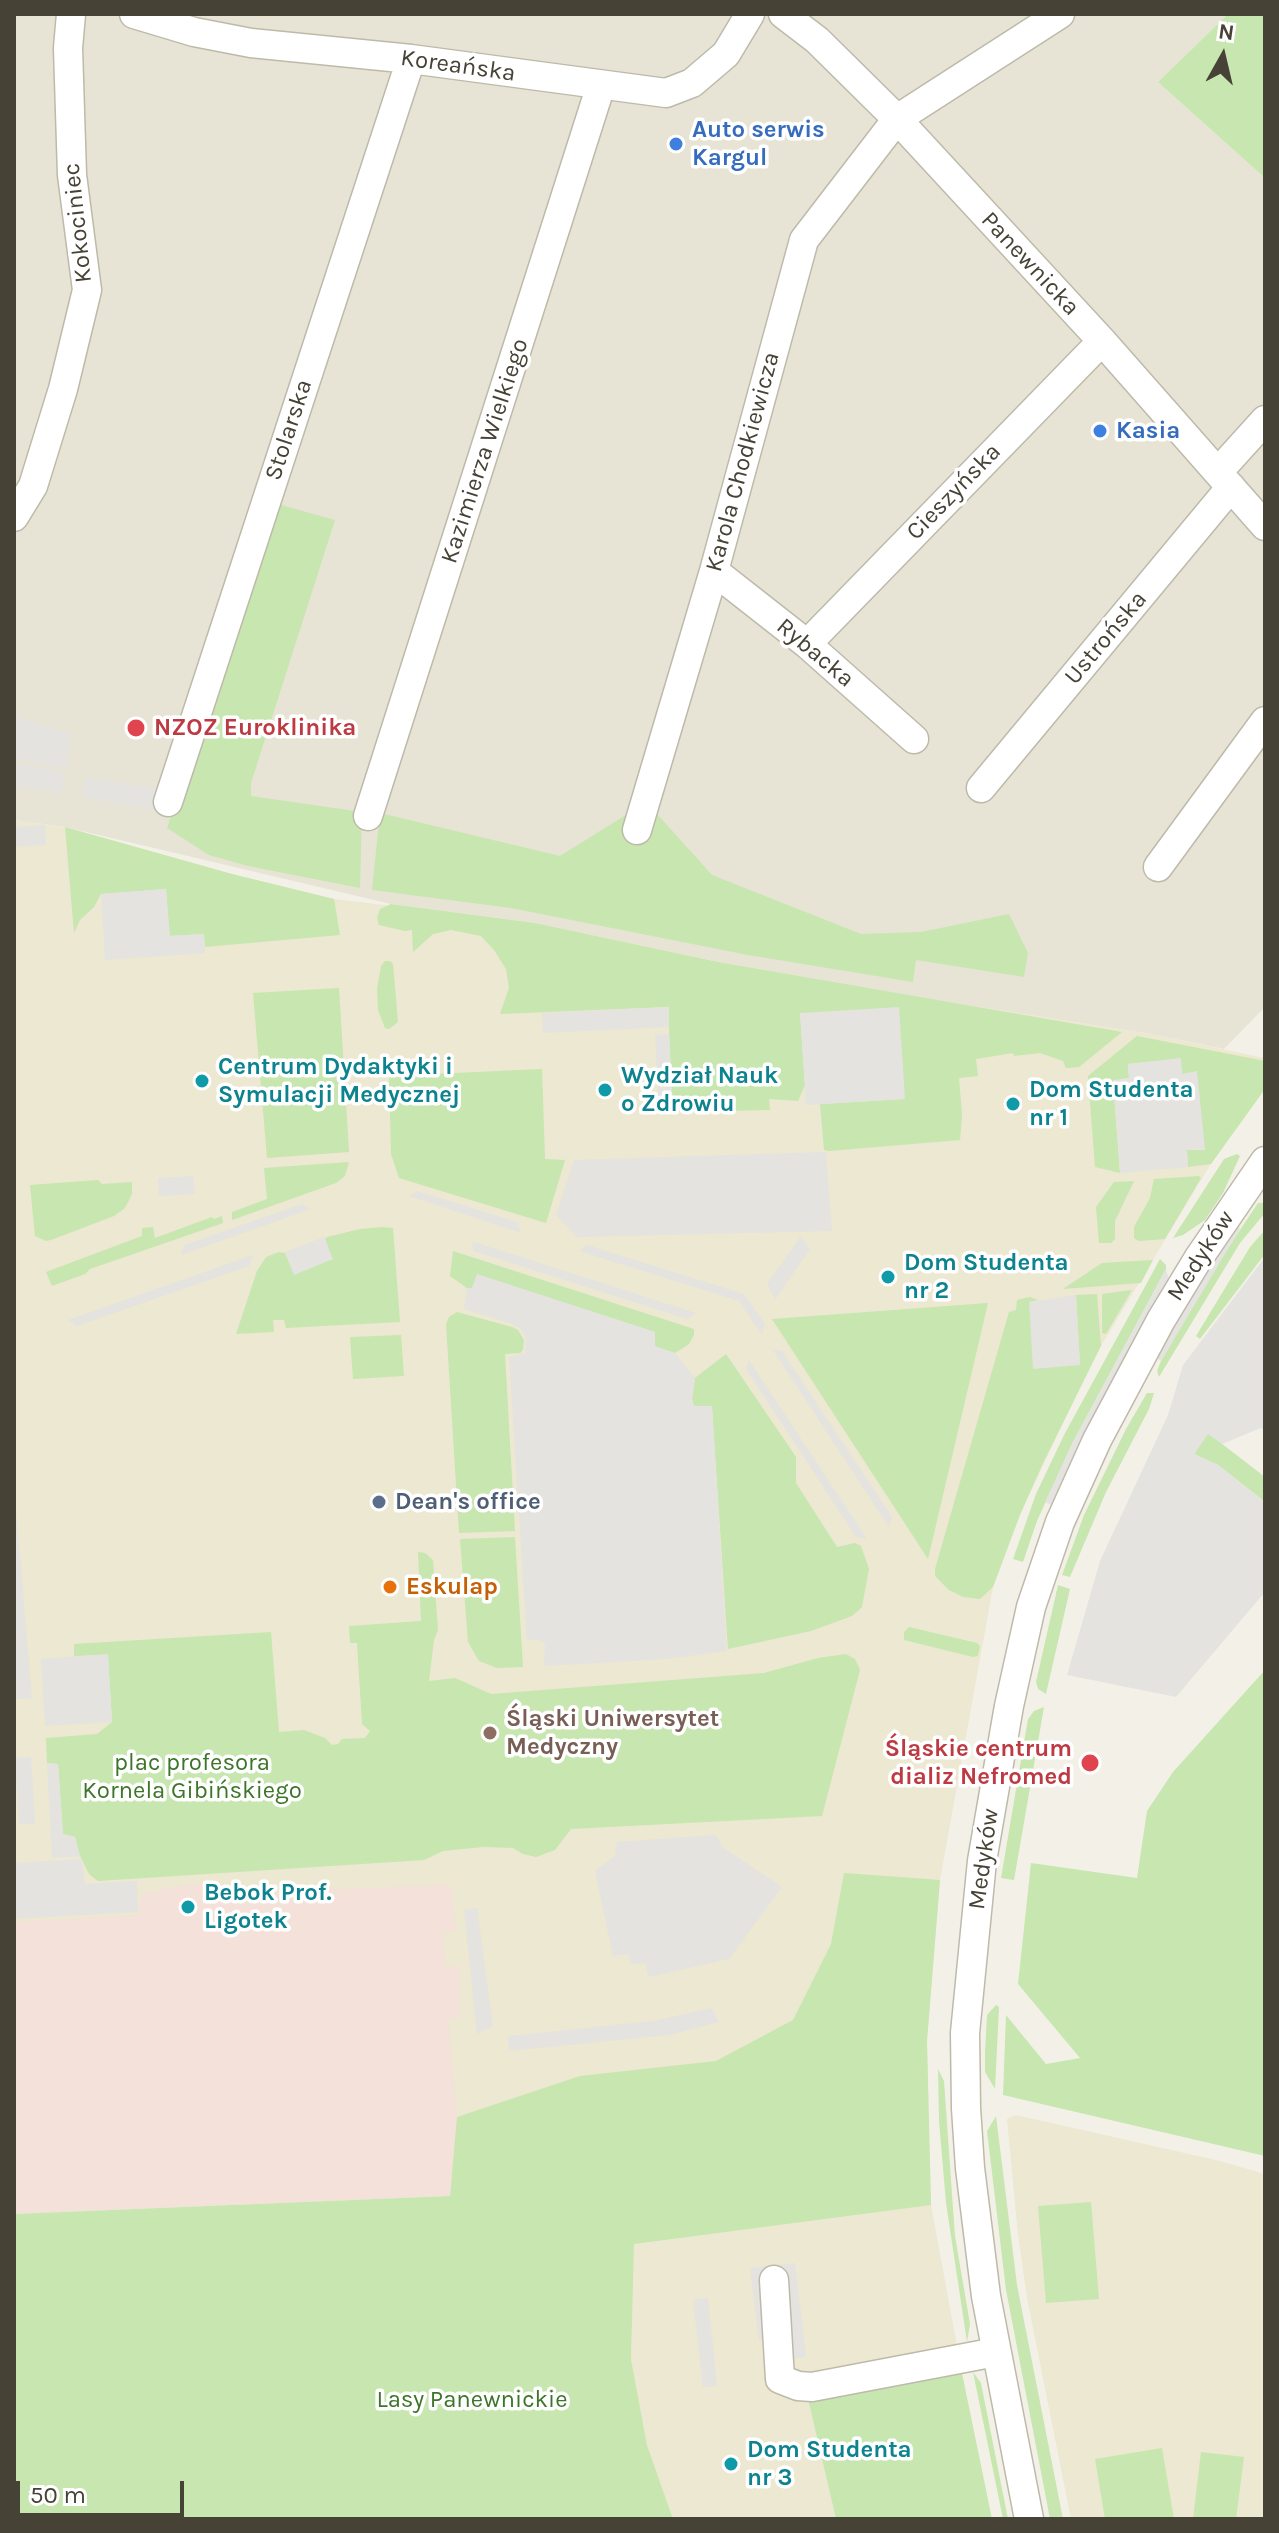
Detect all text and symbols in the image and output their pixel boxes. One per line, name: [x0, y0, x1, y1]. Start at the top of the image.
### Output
north arrow: [1183, 16, 1263, 96]
text: N: [1217, 18, 1236, 46]
street label: Koreańska: [399, 44, 517, 88]
place label: Auto serwis Kargul: [692, 116, 825, 172]
marker: Auto serwis Kargul: [667, 135, 685, 153]
street label: Kokociniec: [57, 162, 99, 284]
street label: Panewnicka: [975, 206, 1085, 322]
street label: Kazimierza Wielkiego: [435, 335, 535, 567]
street label: Karola Chodkiewicza: [700, 349, 786, 575]
street label: Stolarska: [259, 376, 319, 484]
place label: Kasia: [1116, 417, 1180, 445]
marker: Kasia: [1091, 422, 1109, 440]
street label: Cieszyńska: [901, 438, 1007, 546]
street label: Ustrońska: [1059, 585, 1153, 691]
street label: Rybacka: [770, 612, 860, 694]
place label: NZOZ Euroklinika: [154, 714, 356, 742]
marker: NZOZ Euroklinika: [125, 717, 147, 739]
place label: Centrum Dydaktyki i Symulacji Medycznej: [218, 1053, 460, 1109]
place label: Wydział Nauk o Zdrowiu: [621, 1062, 778, 1118]
marker: Centrum Dydaktyki i Symulacji Medycznej: [193, 1072, 211, 1090]
place label: Dom Studenta nr 1: [1029, 1076, 1194, 1132]
marker: Wydział Nauk o Zdrowiu: [596, 1081, 614, 1099]
marker: Dom Studenta nr 1: [1004, 1095, 1022, 1113]
street label: Medyków: [1161, 1205, 1241, 1307]
place label: Dom Studenta nr 2: [904, 1249, 1069, 1305]
marker: Dom Studenta nr 2: [879, 1268, 897, 1286]
place label: Dean's office: [395, 1488, 541, 1516]
marker: Dean's office: [370, 1493, 388, 1511]
place label: Eskulap: [406, 1573, 498, 1601]
marker: Eskulap: [381, 1578, 399, 1596]
place label: Śląski Uniwersytet Medyczny: [506, 1705, 719, 1761]
marker: Śląski Uniwersytet Medyczny: [481, 1724, 499, 1742]
place label: Śląskie centrum dializ Nefromed: [885, 1735, 1072, 1791]
park label: plac profesora Kornela Gibińskiego: [82, 1749, 302, 1805]
marker: Śląskie centrum dializ Nefromed: [1079, 1752, 1101, 1774]
street label: Medyków: [963, 1806, 1005, 1912]
place label: Bebok Prof. Ligotek: [204, 1879, 332, 1935]
marker: Bebok Prof. Ligotek: [179, 1898, 197, 1916]
park label: Lasy Panewnickie: [376, 2386, 568, 2414]
place label: Dom Studenta nr 3: [747, 2436, 912, 2492]
marker: Dom Studenta nr 3: [722, 2455, 740, 2473]
scale bar: [20, 2465, 188, 2515]
text: 50 m: [30, 2481, 86, 2509]

